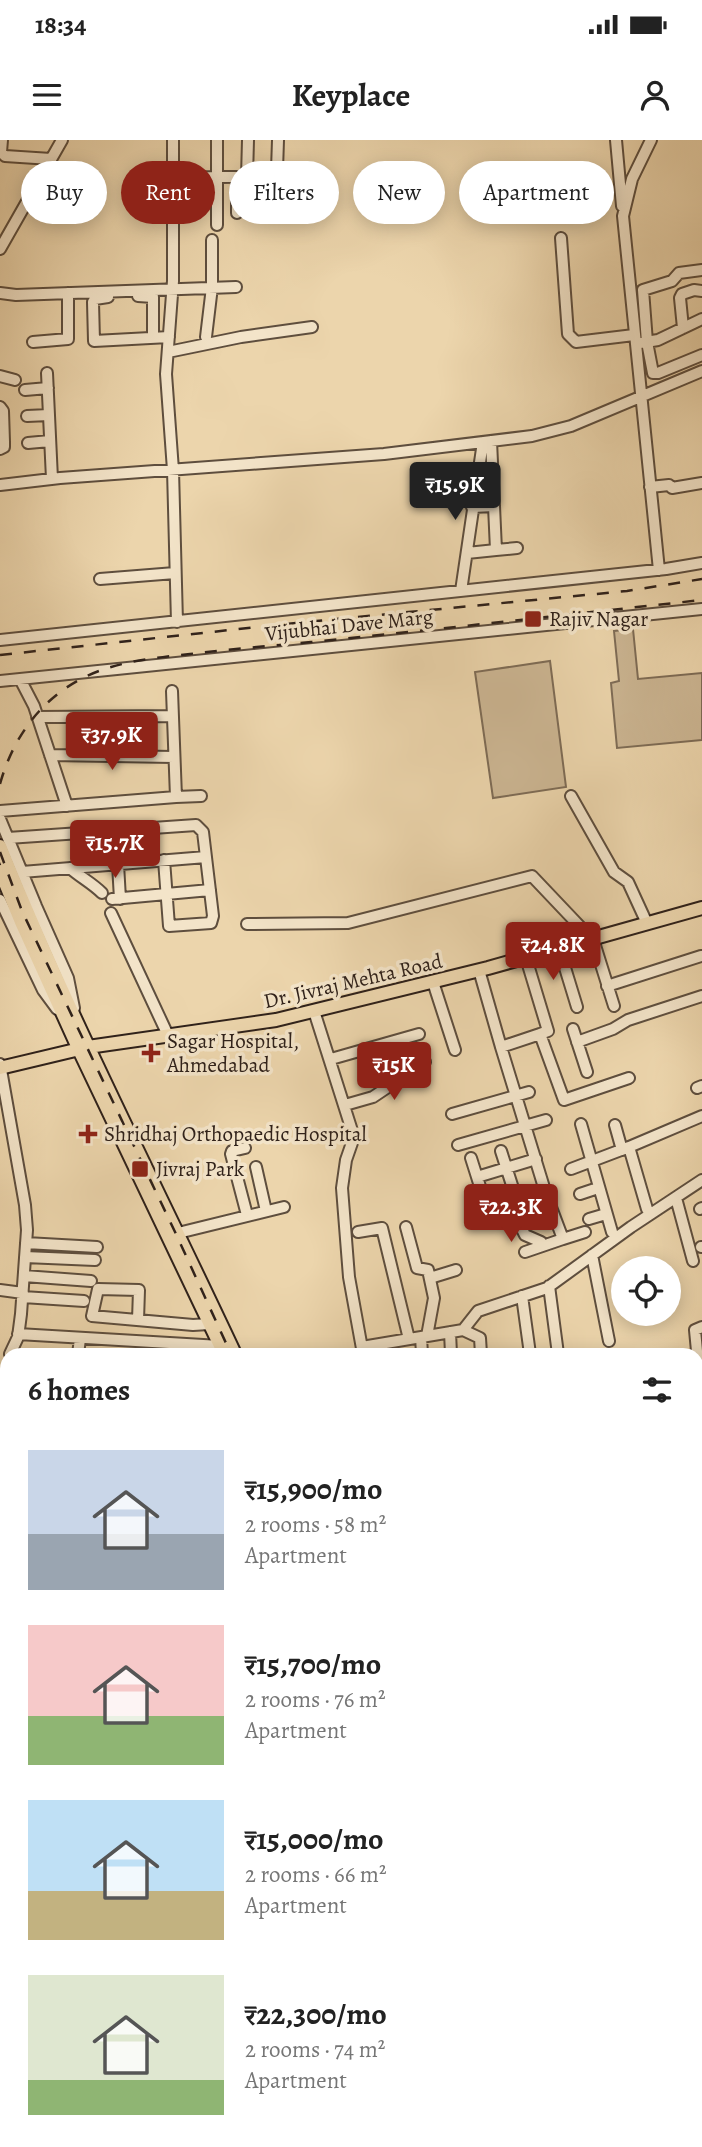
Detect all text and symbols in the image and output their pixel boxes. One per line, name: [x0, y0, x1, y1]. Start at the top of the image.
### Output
text: 18:34: [35, 7, 86, 42]
text: Keyplace: [292, 73, 410, 117]
icon: menu: [28, 76, 66, 114]
icon: person: [636, 76, 674, 114]
chip: Buy: [21, 161, 107, 224]
chip: Rent: [121, 161, 215, 224]
chip: Filters: [229, 161, 339, 224]
chip: New: [353, 161, 445, 224]
chip: Apartment: [459, 161, 614, 224]
pin: ₹15.9K: [398, 462, 512, 522]
text: ₹15.9K: [426, 469, 484, 500]
street label: Vijubhai Dave Marg: [263, 602, 435, 648]
place label: Rajiv Nagar: [549, 605, 648, 633]
marker: Rajiv Nagar: [523, 609, 543, 629]
pin: ₹37.9K: [55, 712, 169, 772]
text: ₹37.9K: [82, 719, 142, 750]
pin: ₹15.7K: [58, 820, 172, 880]
text: ₹15.7K: [86, 827, 144, 858]
pin: ₹24.8K: [496, 922, 610, 982]
text: ₹24.8K: [522, 929, 585, 960]
street label: Dr. Jivraj Mehta Road: [261, 947, 446, 1015]
place label: Sagar Hospital, Ahmedabad: [166, 1027, 299, 1079]
pin: ₹15K: [353, 1042, 435, 1102]
marker: Sagar Hospital, Ahmedabad: [141, 1043, 161, 1063]
text: ₹15K: [373, 1049, 415, 1080]
place label: Shridhaj Orthopaedic Hospital: [104, 1120, 367, 1148]
marker: Shridhaj Orthopaedic Hospital: [78, 1124, 98, 1144]
place label: Jivraj Park: [156, 1155, 245, 1183]
marker: Jivraj Park: [130, 1159, 150, 1179]
pin: ₹22.3K: [454, 1184, 568, 1244]
text: ₹22.3K: [480, 1191, 542, 1222]
map controls: [611, 1256, 681, 1326]
button: locate: [611, 1256, 681, 1326]
text: 6 homes: [28, 1370, 130, 1410]
icon: filters: [638, 1371, 676, 1409]
text: ₹15,900/mo: [245, 1469, 382, 1509]
icon: home: [84, 1478, 168, 1562]
text: 2 rooms · 58 m²: [245, 1509, 386, 1540]
text: Apartment: [245, 1540, 347, 1571]
text: ₹15,700/mo: [245, 1644, 381, 1684]
icon: home: [84, 1653, 168, 1737]
text: 2 rooms · 76 m²: [245, 1684, 386, 1715]
text: Apartment: [245, 1715, 347, 1746]
text: ₹15,000/mo: [245, 1819, 384, 1859]
icon: home: [84, 1828, 168, 1912]
text: 2 rooms · 66 m²: [245, 1859, 387, 1890]
text: Apartment: [245, 1890, 347, 1921]
text: ₹22,300/mo: [245, 1994, 387, 2034]
icon: home: [84, 2003, 168, 2087]
text: 2 rooms · 74 m²: [245, 2034, 385, 2065]
text: Apartment: [245, 2065, 347, 2096]

